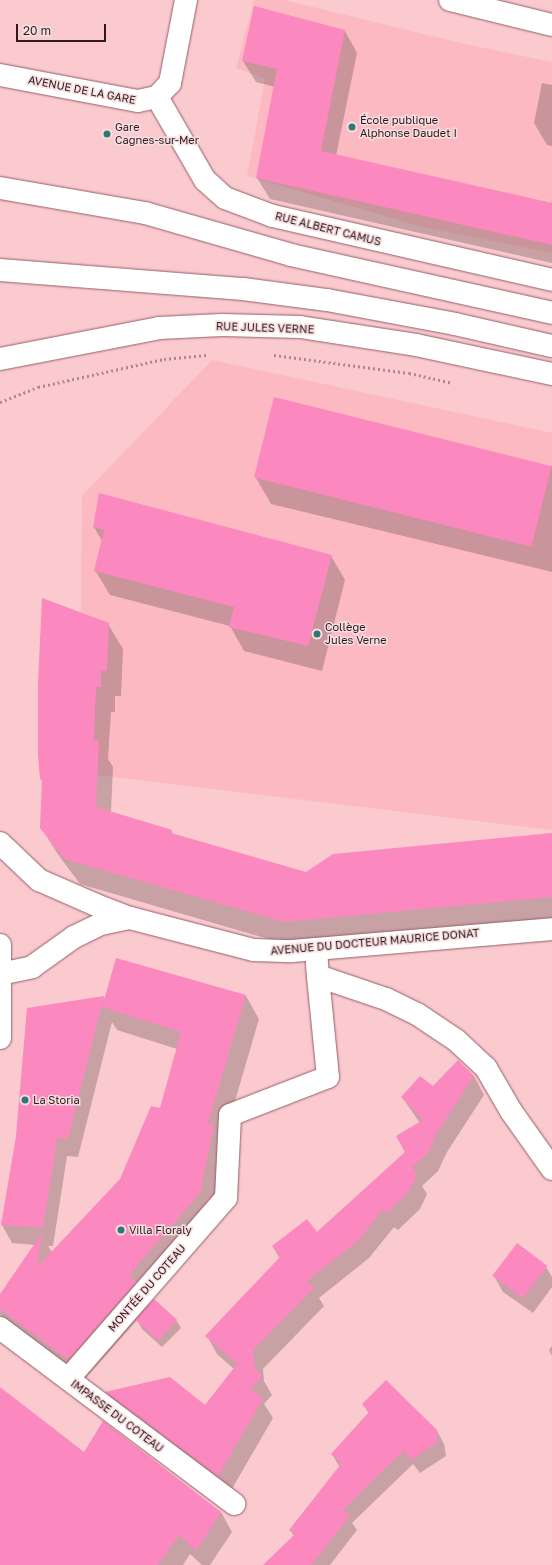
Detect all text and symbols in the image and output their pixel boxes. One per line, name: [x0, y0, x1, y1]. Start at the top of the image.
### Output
scale bar: [18, 16, 108, 42]
text: 20 m: [23, 23, 51, 38]
street label: AVENUE DE LA GARE: [27, 73, 137, 107]
place label: École publique Alphonse Daudet I: [360, 114, 457, 140]
place label: Gare Cagnes-sur-Mer: [115, 121, 199, 147]
marker: École publique Alphonse Daudet I: [347, 122, 357, 132]
marker: Gare Cagnes-sur-Mer: [102, 129, 112, 139]
street label: RUE ALBERT CAMUS: [274, 209, 382, 249]
street label: RUE JULES VERNE: [216, 320, 314, 336]
place label: Collège Jules Verne: [325, 621, 387, 647]
marker: Collège Jules Verne: [312, 629, 322, 639]
street label: AVENUE DU DOCTEUR MAURICE DONAT: [270, 926, 480, 958]
place label: La Storia: [33, 1093, 80, 1107]
marker: La Storia: [20, 1095, 30, 1105]
place label: Villa Floraly: [129, 1223, 192, 1237]
marker: Villa Floraly: [116, 1225, 126, 1235]
street label: MONTÉE DU COTEAU: [105, 1242, 189, 1334]
street label: IMPASSE DU COTEAU: [68, 1377, 166, 1455]

